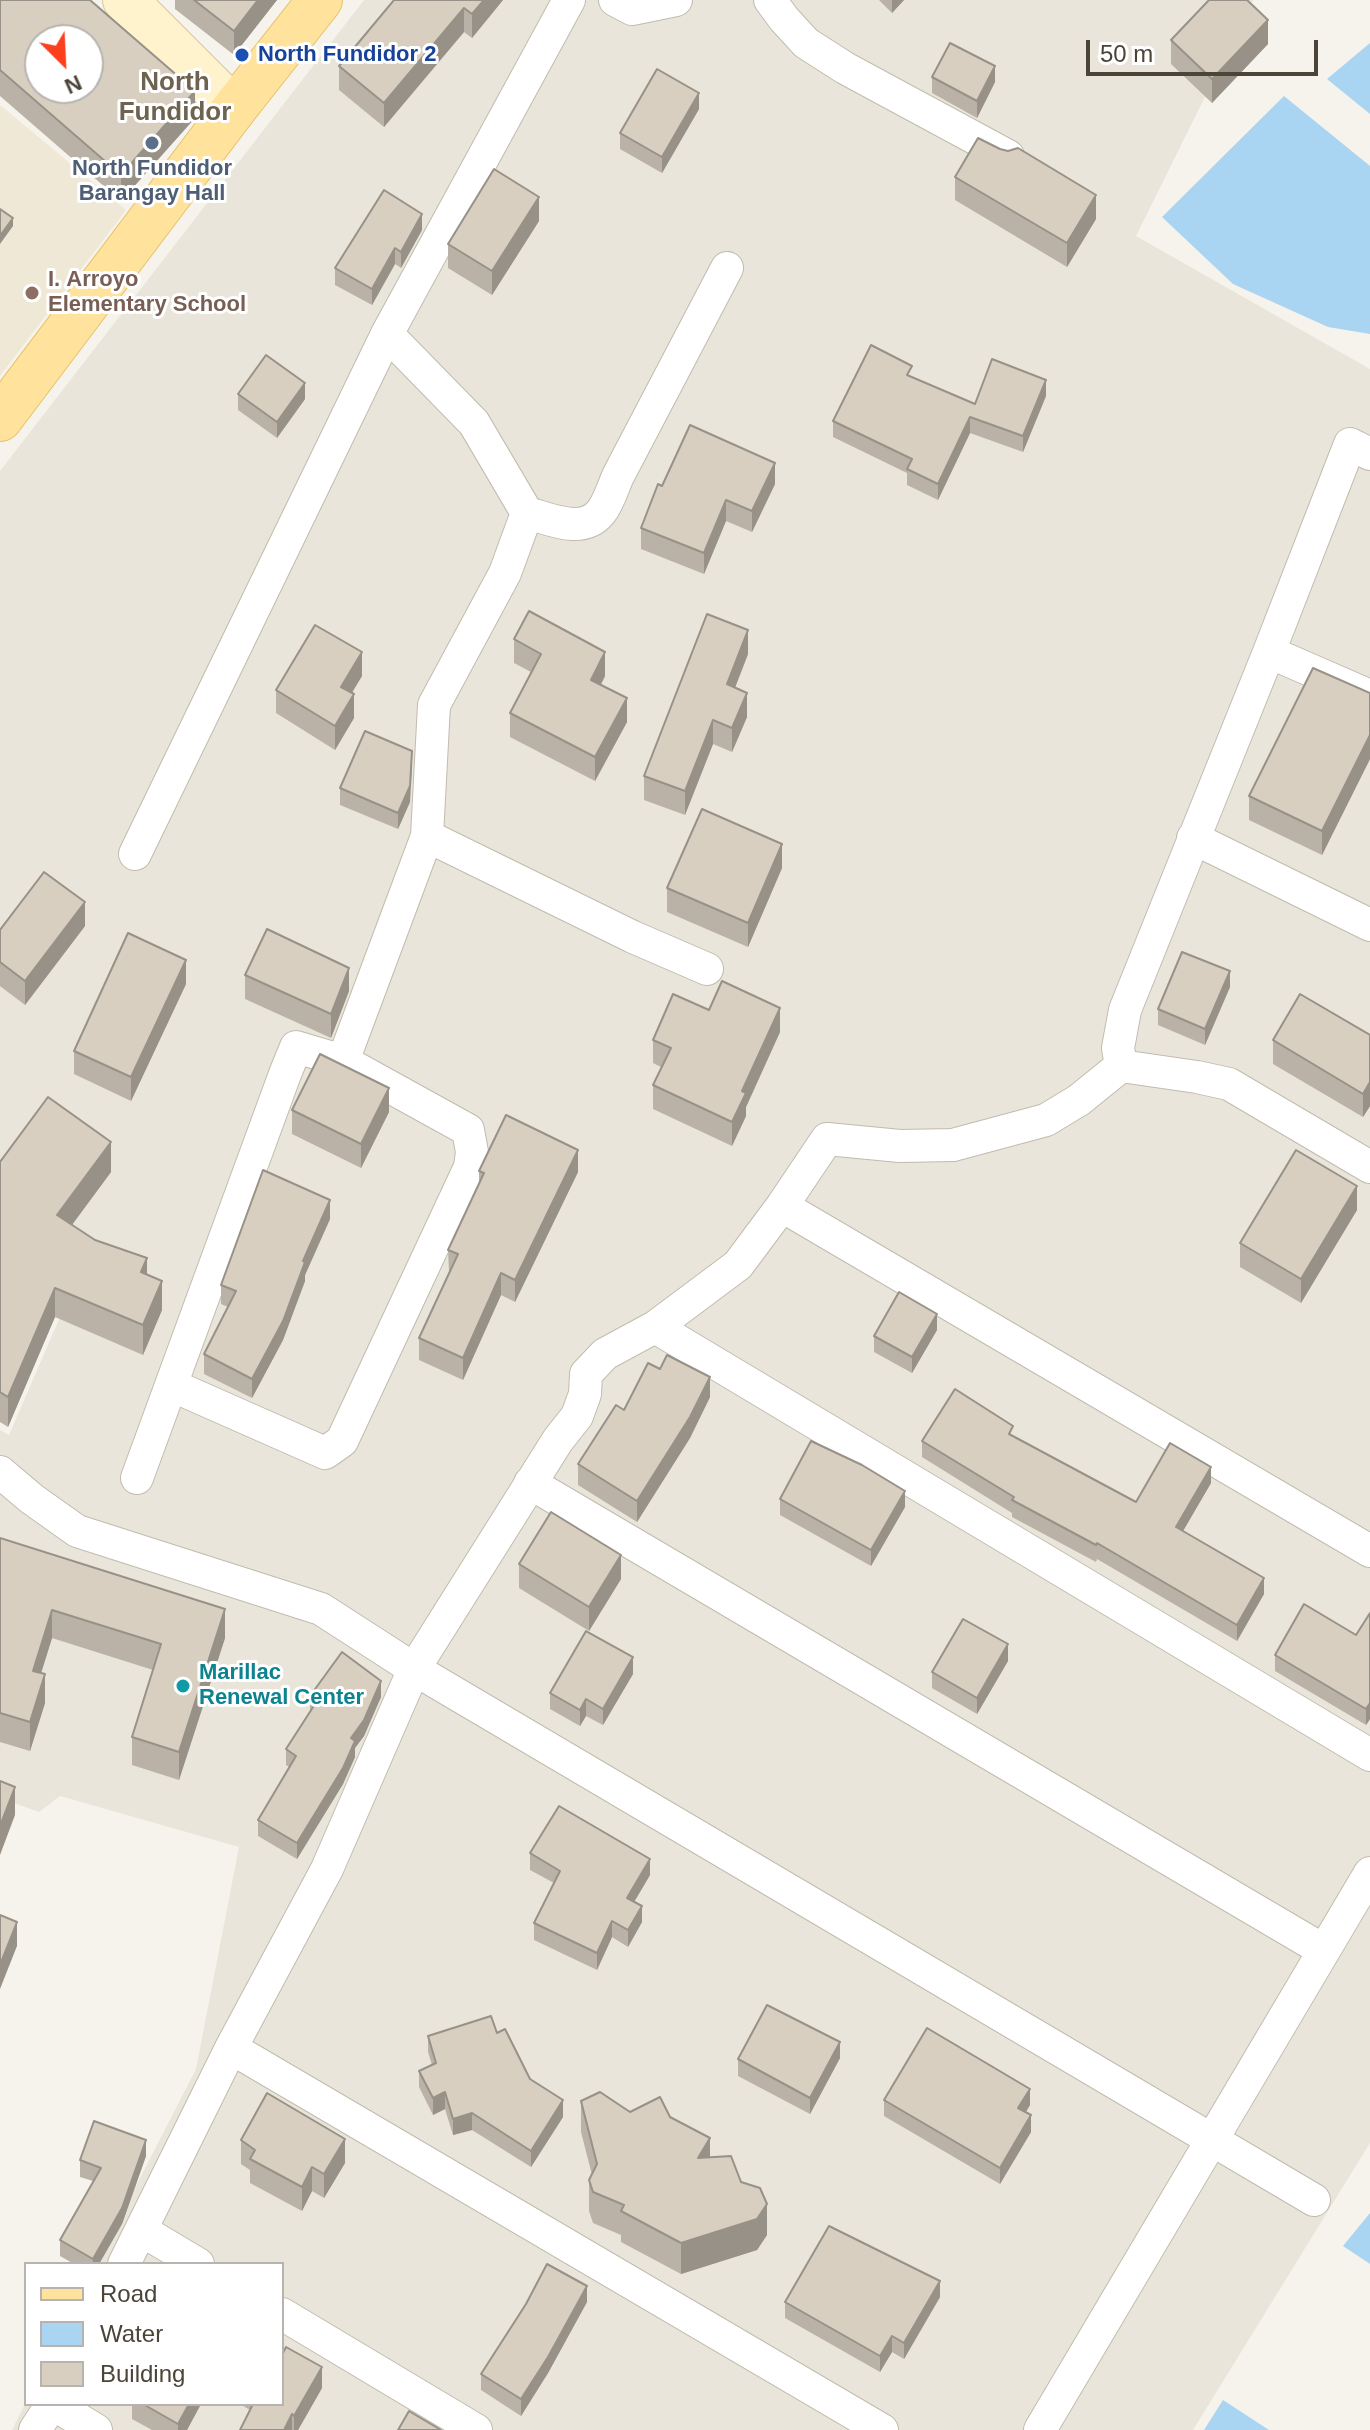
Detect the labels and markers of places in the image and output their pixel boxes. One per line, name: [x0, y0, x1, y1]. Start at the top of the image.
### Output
place label: North Fundidor 2: [258, 42, 436, 68]
marker: North Fundidor 2: [233, 46, 251, 64]
marker: North Fundidor Barangay Hall: [143, 134, 161, 152]
place label: North Fundidor Barangay Hall: [72, 156, 232, 208]
place label: I. Arroyo Elementary School: [48, 267, 246, 318]
marker: I. Arroyo Elementary School: [23, 284, 41, 302]
place label: Marillac Renewal Center: [199, 1660, 364, 1712]
marker: Marillac Renewal Center: [174, 1677, 192, 1695]

